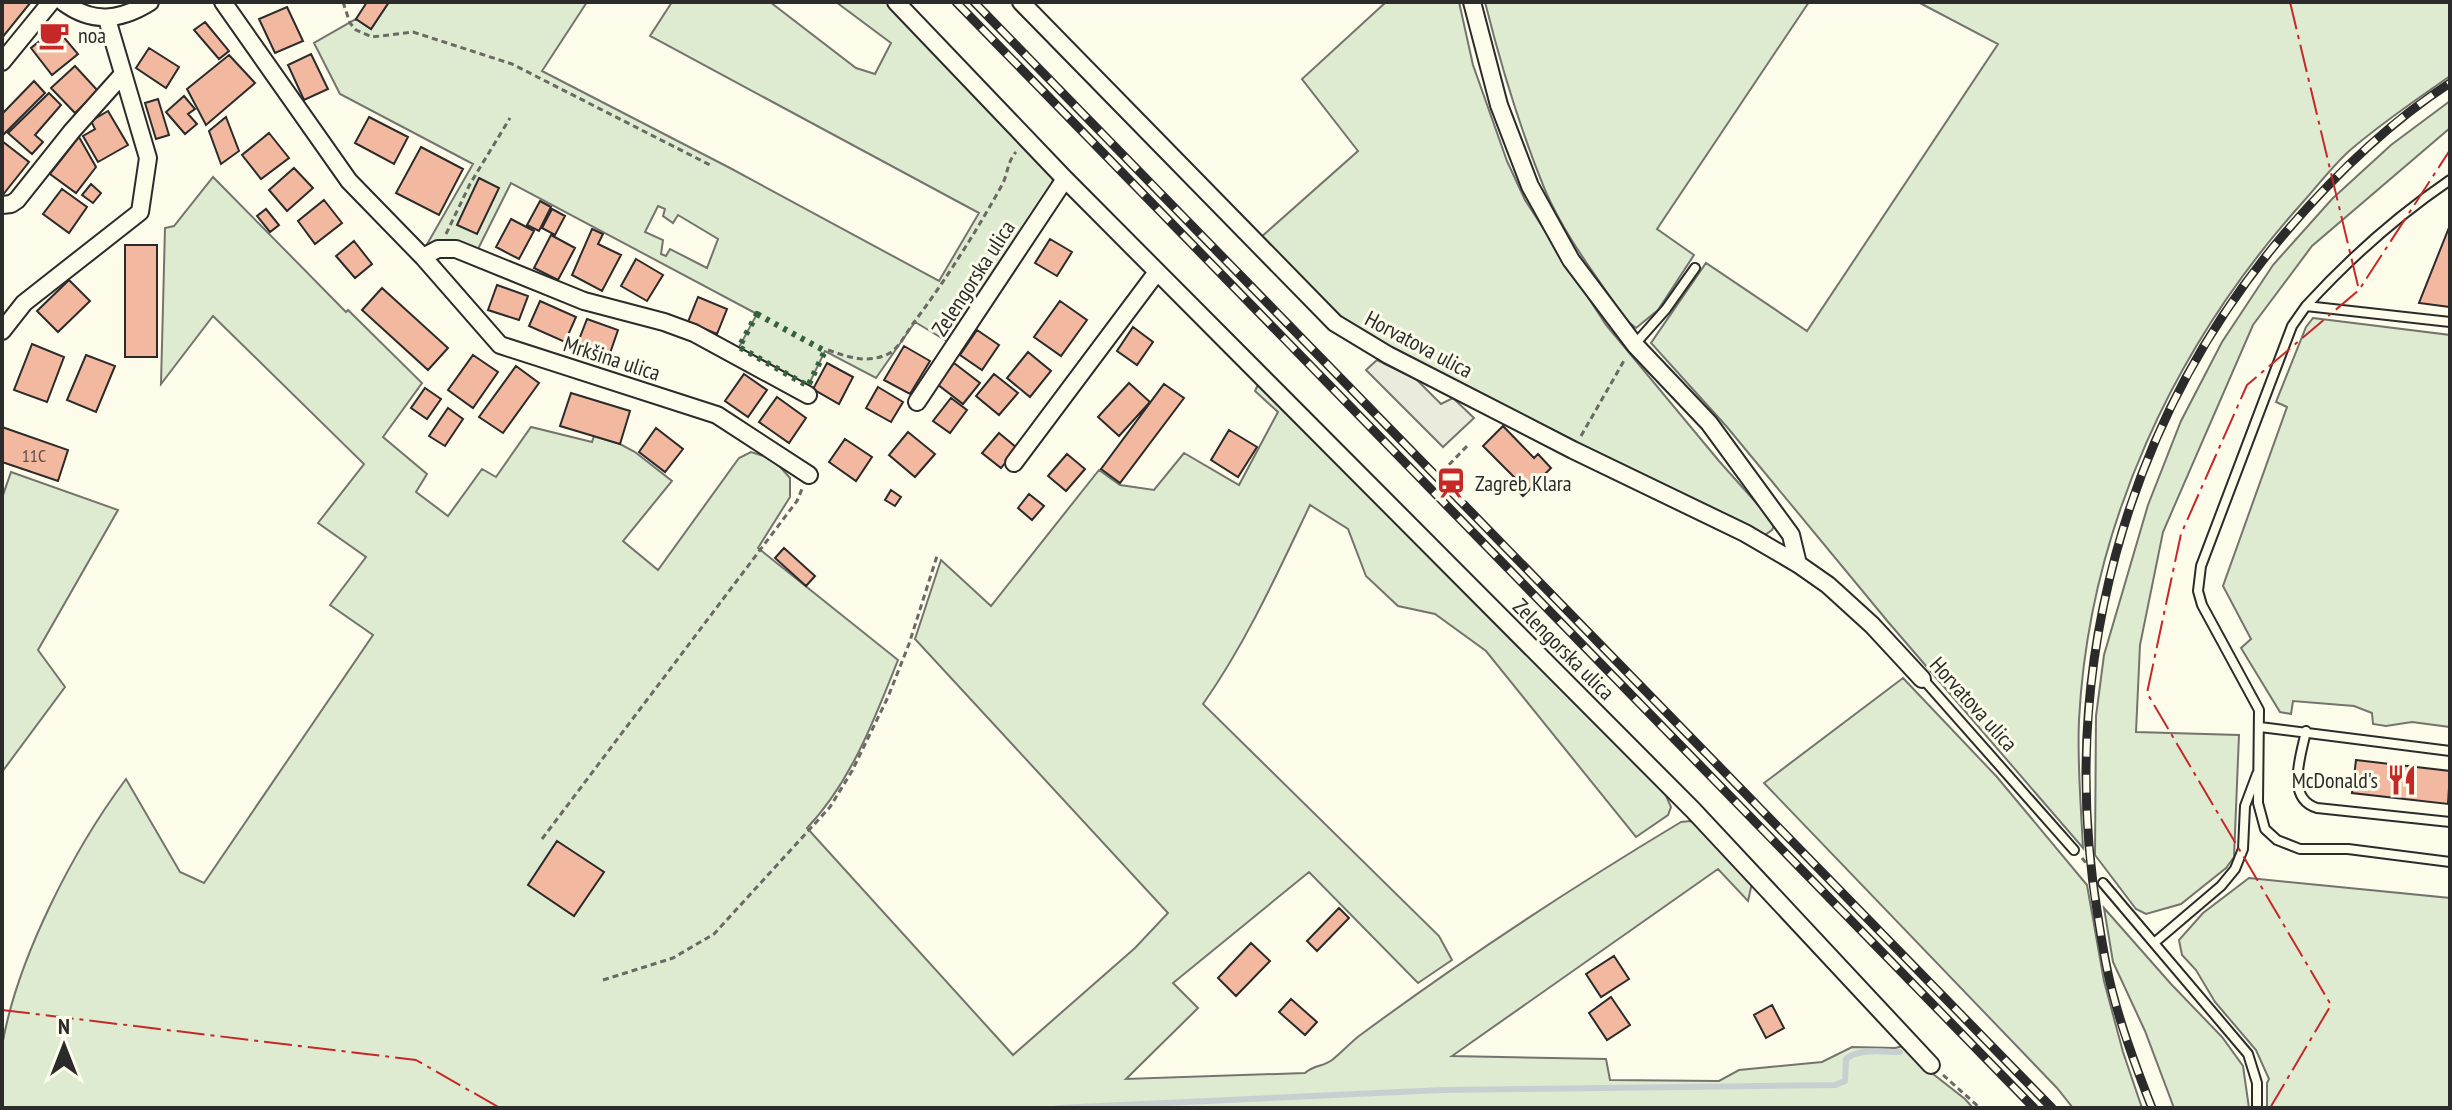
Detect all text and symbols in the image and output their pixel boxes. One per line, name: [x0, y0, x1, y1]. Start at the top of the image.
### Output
cafe icon: noa: [37, 18, 71, 52]
place label: noa: [78, 21, 106, 49]
street label: Zelengorska ulica: [925, 215, 1021, 341]
street label: Horvatova ulica: [1360, 304, 1478, 384]
street label: Mrkšina ulica: [560, 329, 664, 387]
house number: 11C: [22, 444, 46, 467]
station icon: Zagreb Klara: [1434, 466, 1468, 500]
place label: Zagreb Klara: [1475, 469, 1572, 497]
street label: Zelengorska ulica: [1507, 592, 1621, 706]
street label: Horvatova ulica: [1924, 651, 2024, 757]
restaurant icon: McDonald's: [2385, 763, 2419, 797]
place label: McDonald's: [2292, 766, 2378, 794]
north arrow: [24, 1006, 104, 1086]
text: N: [58, 1012, 70, 1040]

